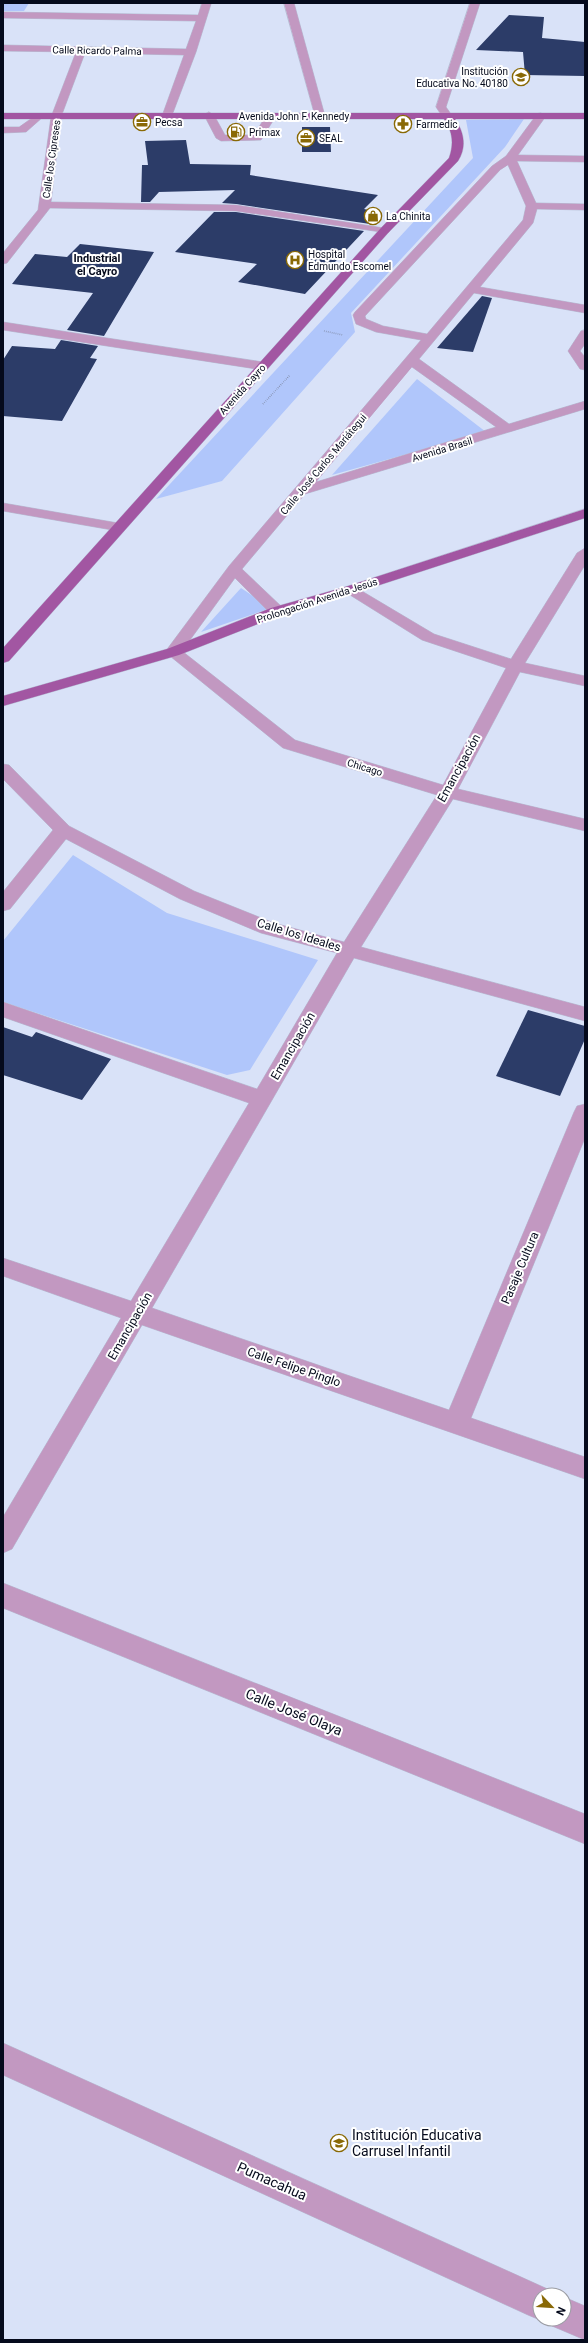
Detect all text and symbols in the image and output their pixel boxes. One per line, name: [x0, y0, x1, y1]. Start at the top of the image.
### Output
street label: Calle Ricardo Palma: [52, 44, 142, 57]
place label: Institución Educativa No. 40180: [416, 66, 508, 89]
school or university icon: Institución Educativa No. 40180: [511, 67, 531, 87]
street label: Avenida John F. Kennedy: [239, 111, 349, 122]
office icon: Pecsa: [132, 112, 152, 132]
pharmacy icon: Farmedic: [393, 114, 413, 134]
place label: Pecsa: [155, 117, 182, 128]
street label: Calle los Cipreses: [41, 119, 62, 199]
place label: Farmedic: [416, 119, 458, 130]
fuel station icon: Primax: [226, 122, 246, 142]
place label: Primax: [249, 127, 280, 138]
office icon: SEAL: [296, 128, 316, 148]
place label: SEAL: [319, 133, 343, 144]
shop icon: La Chinita: [363, 206, 383, 226]
place label: La Chinita: [386, 211, 430, 222]
place label: Hospital Edmundo Escomel: [308, 249, 391, 272]
hospital icon: Hospital Edmundo Escomel: [285, 250, 305, 270]
district label: Industrial el Cayro: [74, 252, 121, 278]
street label: Avenida Cayro: [217, 362, 268, 417]
street label: Calle José Carlos Mariátegui: [278, 412, 369, 517]
street label: Avenida Brasil: [411, 435, 474, 464]
street label: Prolongación Avenida Jesús: [256, 576, 379, 625]
street label: Emancipación: [435, 732, 483, 804]
street label: Chicago: [346, 757, 384, 778]
street label: Calle los Ideales: [255, 916, 343, 954]
street label: Emancipación: [268, 1010, 318, 1082]
street label: Pasaje Cultura: [498, 1230, 542, 1306]
street label: Emancipación: [105, 1290, 155, 1362]
street label: Calle Felipe Pinglo: [245, 1344, 343, 1390]
street label: Calle José Olaya: [243, 1685, 345, 1739]
place label: Institución Educativa Carrusel Infantil: [352, 2127, 482, 2159]
school or university icon: Institución Educativa Carrusel Infantil: [329, 2133, 349, 2153]
street label: Pumacahua: [235, 2159, 309, 2203]
north arrow: [532, 2287, 572, 2327]
text: N: [553, 2305, 568, 2317]

